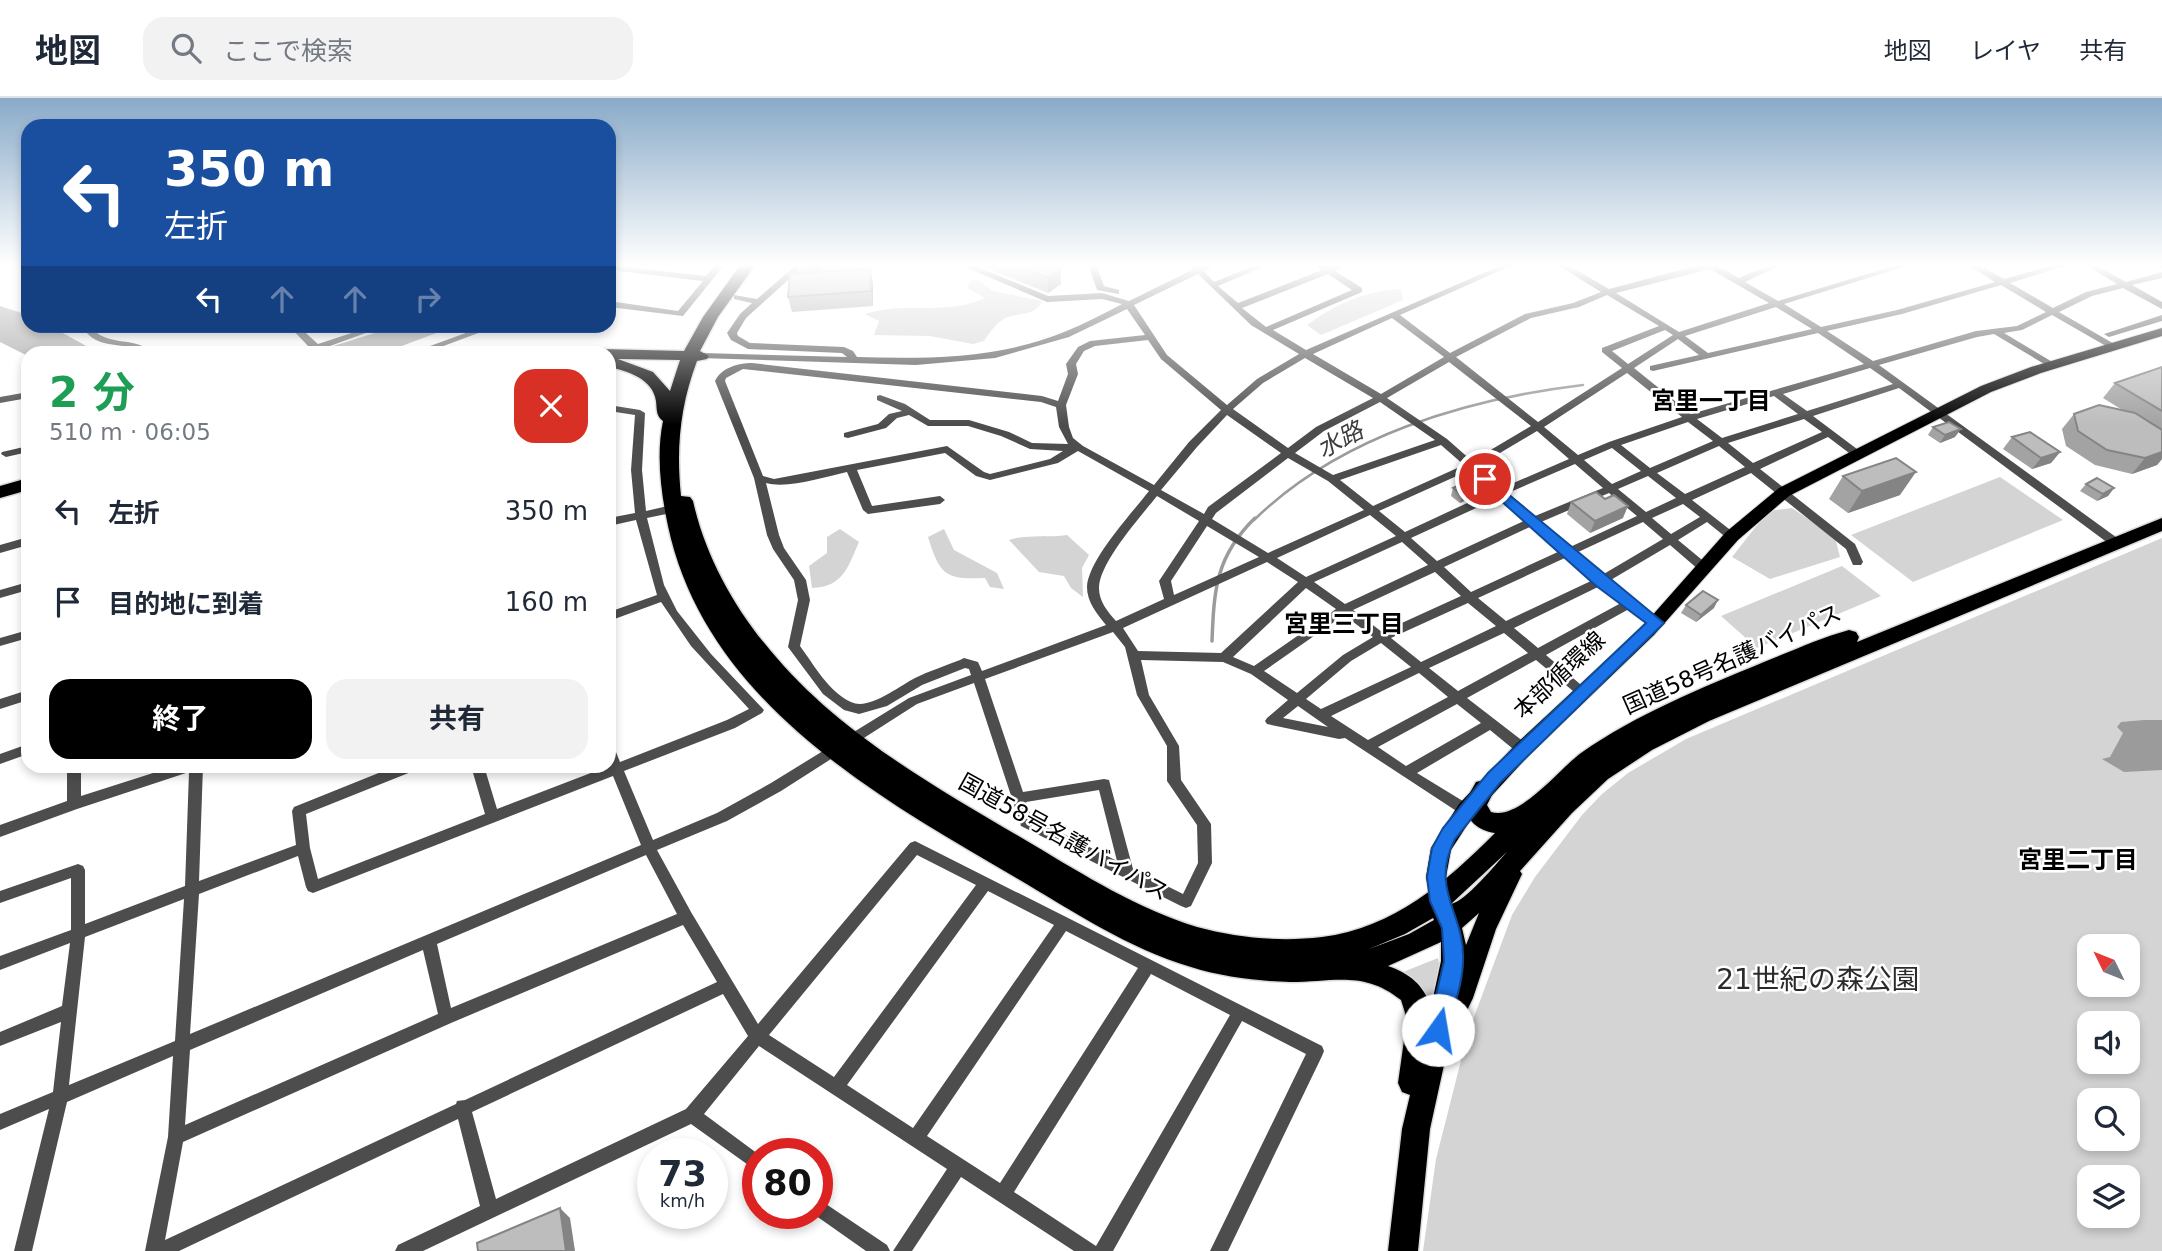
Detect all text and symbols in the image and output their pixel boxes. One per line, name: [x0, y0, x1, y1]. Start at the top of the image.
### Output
search box: [143, 17, 633, 80]
icon: search: [167, 29, 205, 67]
text: 地図: [35, 31, 101, 70]
text: ここで検索: [223, 36, 353, 66]
text: 地図: [1884, 37, 1932, 65]
text: レイヤ: [1970, 37, 2041, 65]
text: 共有: [2079, 37, 2127, 65]
text: 350 m: [164, 141, 334, 198]
icon: left: [49, 147, 140, 238]
text: 左折: [164, 207, 228, 245]
icon: left: [190, 280, 228, 318]
icon: ahead: [263, 280, 301, 318]
icon: ahead: [336, 280, 374, 318]
icon: right: [409, 280, 447, 318]
text: 2 分: [49, 368, 135, 417]
button: close: [514, 369, 588, 443]
district label: 宮里一丁目: [1651, 387, 1771, 415]
water label: 水路: [1312, 415, 1370, 464]
text: 510 m · 06:05: [49, 419, 211, 445]
pin: [1455, 449, 1515, 509]
icon: arrive: [1466, 460, 1504, 498]
icon: left: [49, 492, 87, 530]
text: 350 m: [505, 496, 588, 526]
text: 左折: [108, 498, 160, 528]
icon: arrive: [49, 583, 87, 621]
text: 160 m: [505, 587, 588, 617]
text: 目的地に到着: [108, 589, 264, 619]
street label: 国道58号名護バイパス: [1619, 599, 1845, 719]
district label: 宮里三丁目: [1284, 610, 1404, 638]
street label: 本部循環線: [1508, 626, 1610, 724]
button: 終了: [49, 679, 312, 759]
button: 共有: [326, 679, 588, 759]
street label: 国道58号名護バイパス: [955, 768, 1173, 906]
district label: 宮里二丁目: [2018, 846, 2138, 874]
north arrow: [2077, 934, 2140, 998]
map controls: [2077, 934, 2140, 1228]
park label: 21世紀の森公園: [1716, 963, 1920, 996]
position arrow: [1401, 993, 1475, 1067]
button: sound: [2077, 1011, 2140, 1074]
button: search: [2077, 1088, 2140, 1151]
speed limit sign: 80: [742, 1138, 833, 1229]
text: 73: [658, 1154, 707, 1194]
button: layers: [2077, 1165, 2140, 1228]
text: km/h: [660, 1190, 705, 1211]

